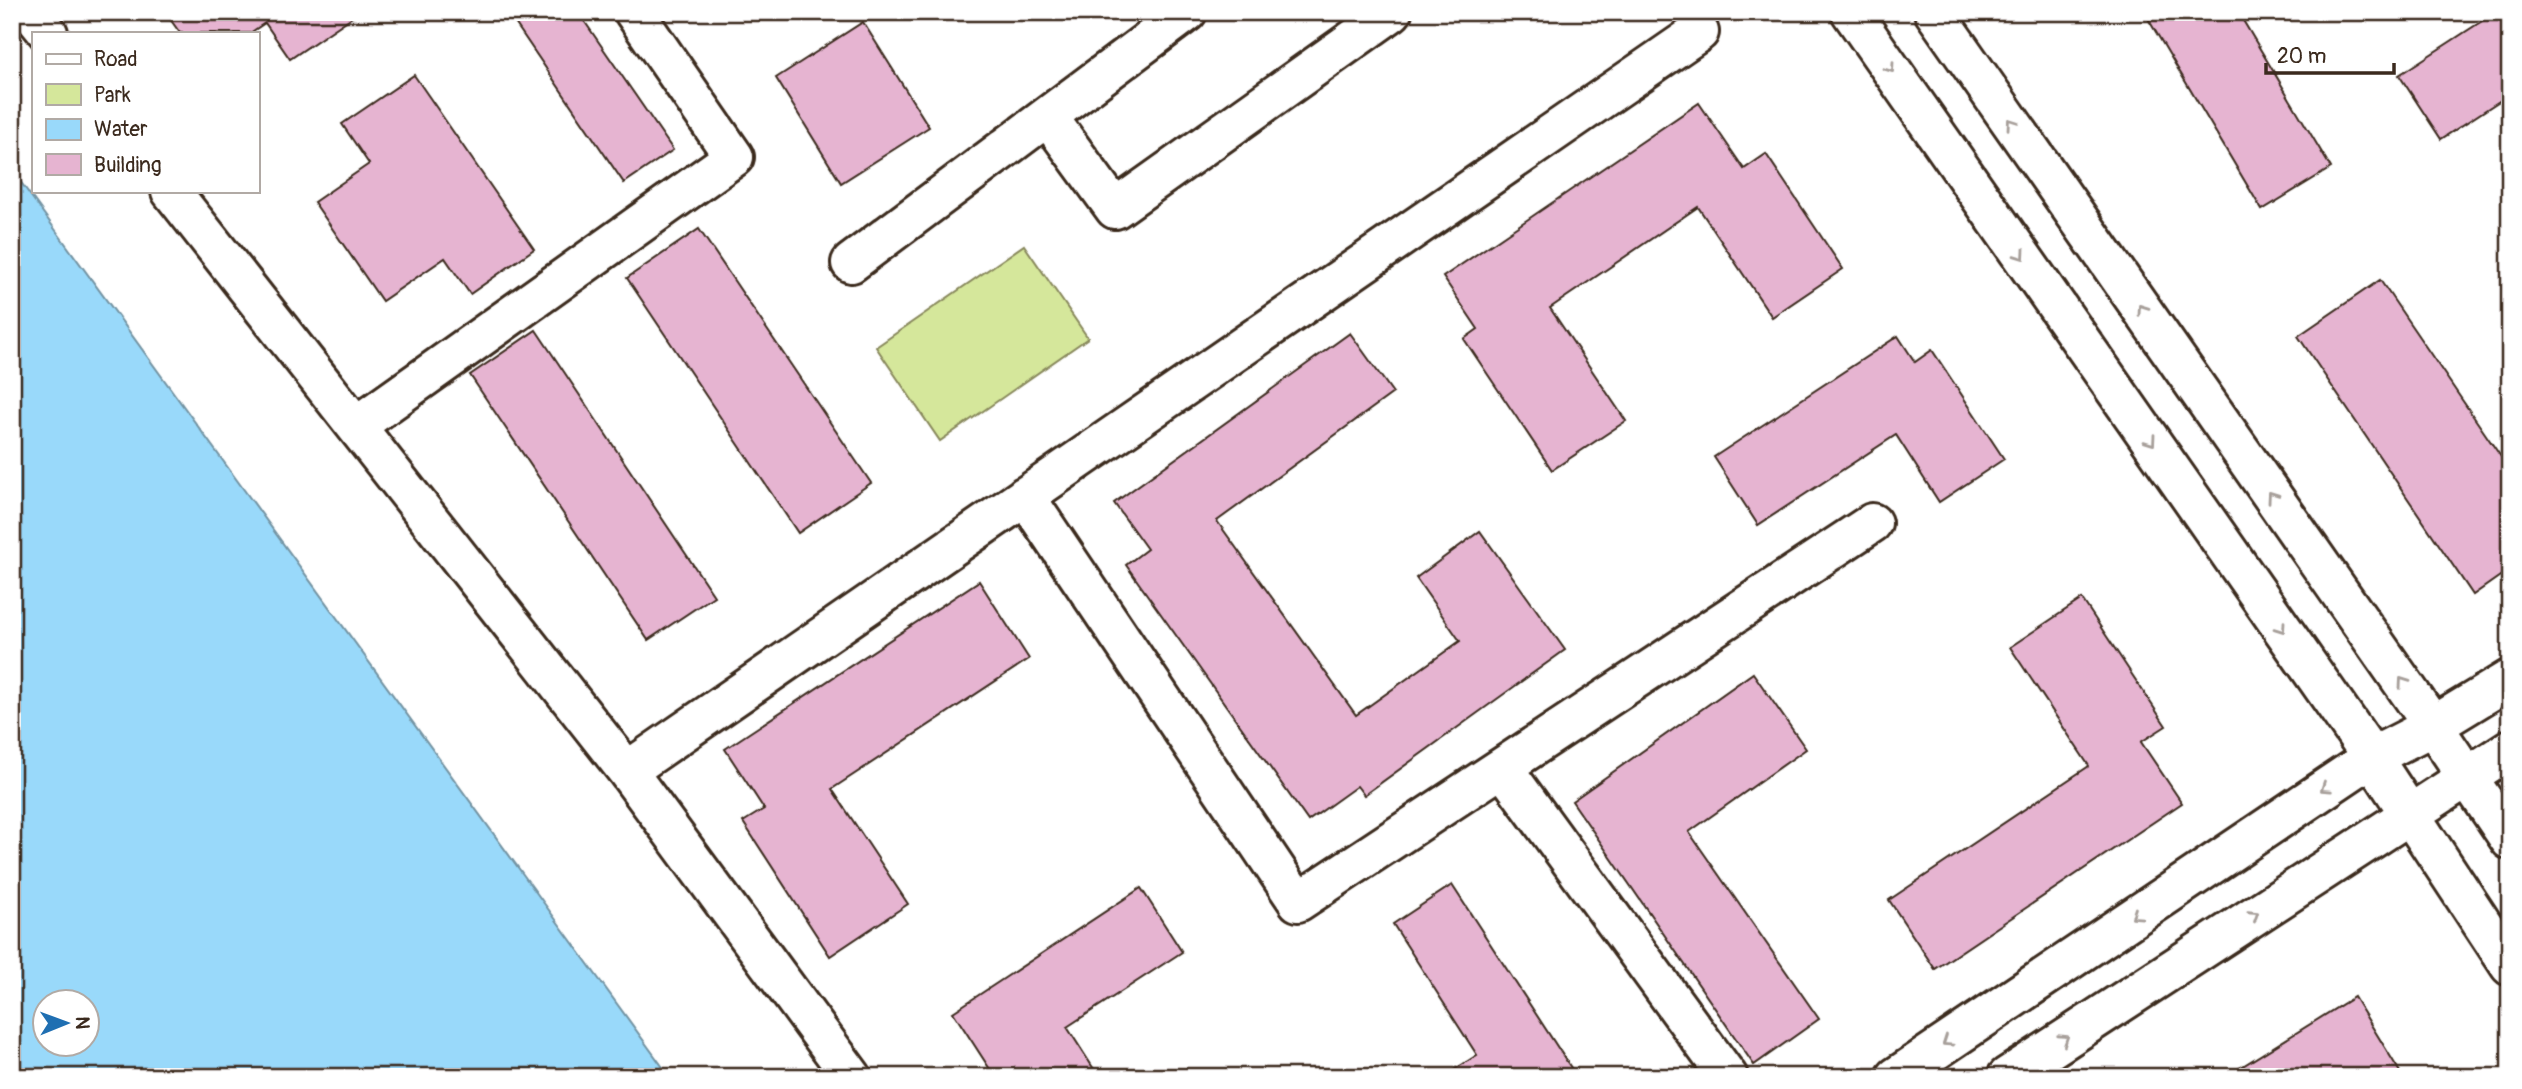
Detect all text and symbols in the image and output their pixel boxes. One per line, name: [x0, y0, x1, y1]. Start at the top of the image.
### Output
legend: [32, 32, 259, 192]
scale bar: [2266, 32, 2394, 76]
text: 20 m: [2277, 43, 2326, 70]
text: Road: [94, 46, 138, 73]
one-way arrow: [1882, 60, 1894, 73]
text: Park: [94, 82, 131, 109]
text: Water: [94, 116, 148, 143]
one-way arrow: [2007, 118, 2019, 131]
text: Building: [94, 152, 161, 179]
one-way arrow: [2013, 247, 2025, 260]
one-way arrow: [2138, 304, 2150, 317]
one-way arrow: [2143, 433, 2155, 446]
one-way arrow: [2268, 491, 2280, 504]
one-way arrow: [2273, 620, 2285, 633]
one-way arrow: [2399, 677, 2411, 690]
one-way arrow: [2320, 780, 2333, 793]
one-way arrow: [2131, 907, 2144, 920]
one-way arrow: [2246, 911, 2259, 923]
north arrow: [32, 988, 102, 1058]
text: N: [70, 1016, 94, 1029]
one-way arrow: [1942, 1034, 1955, 1047]
one-way arrow: [2056, 1035, 2069, 1048]

